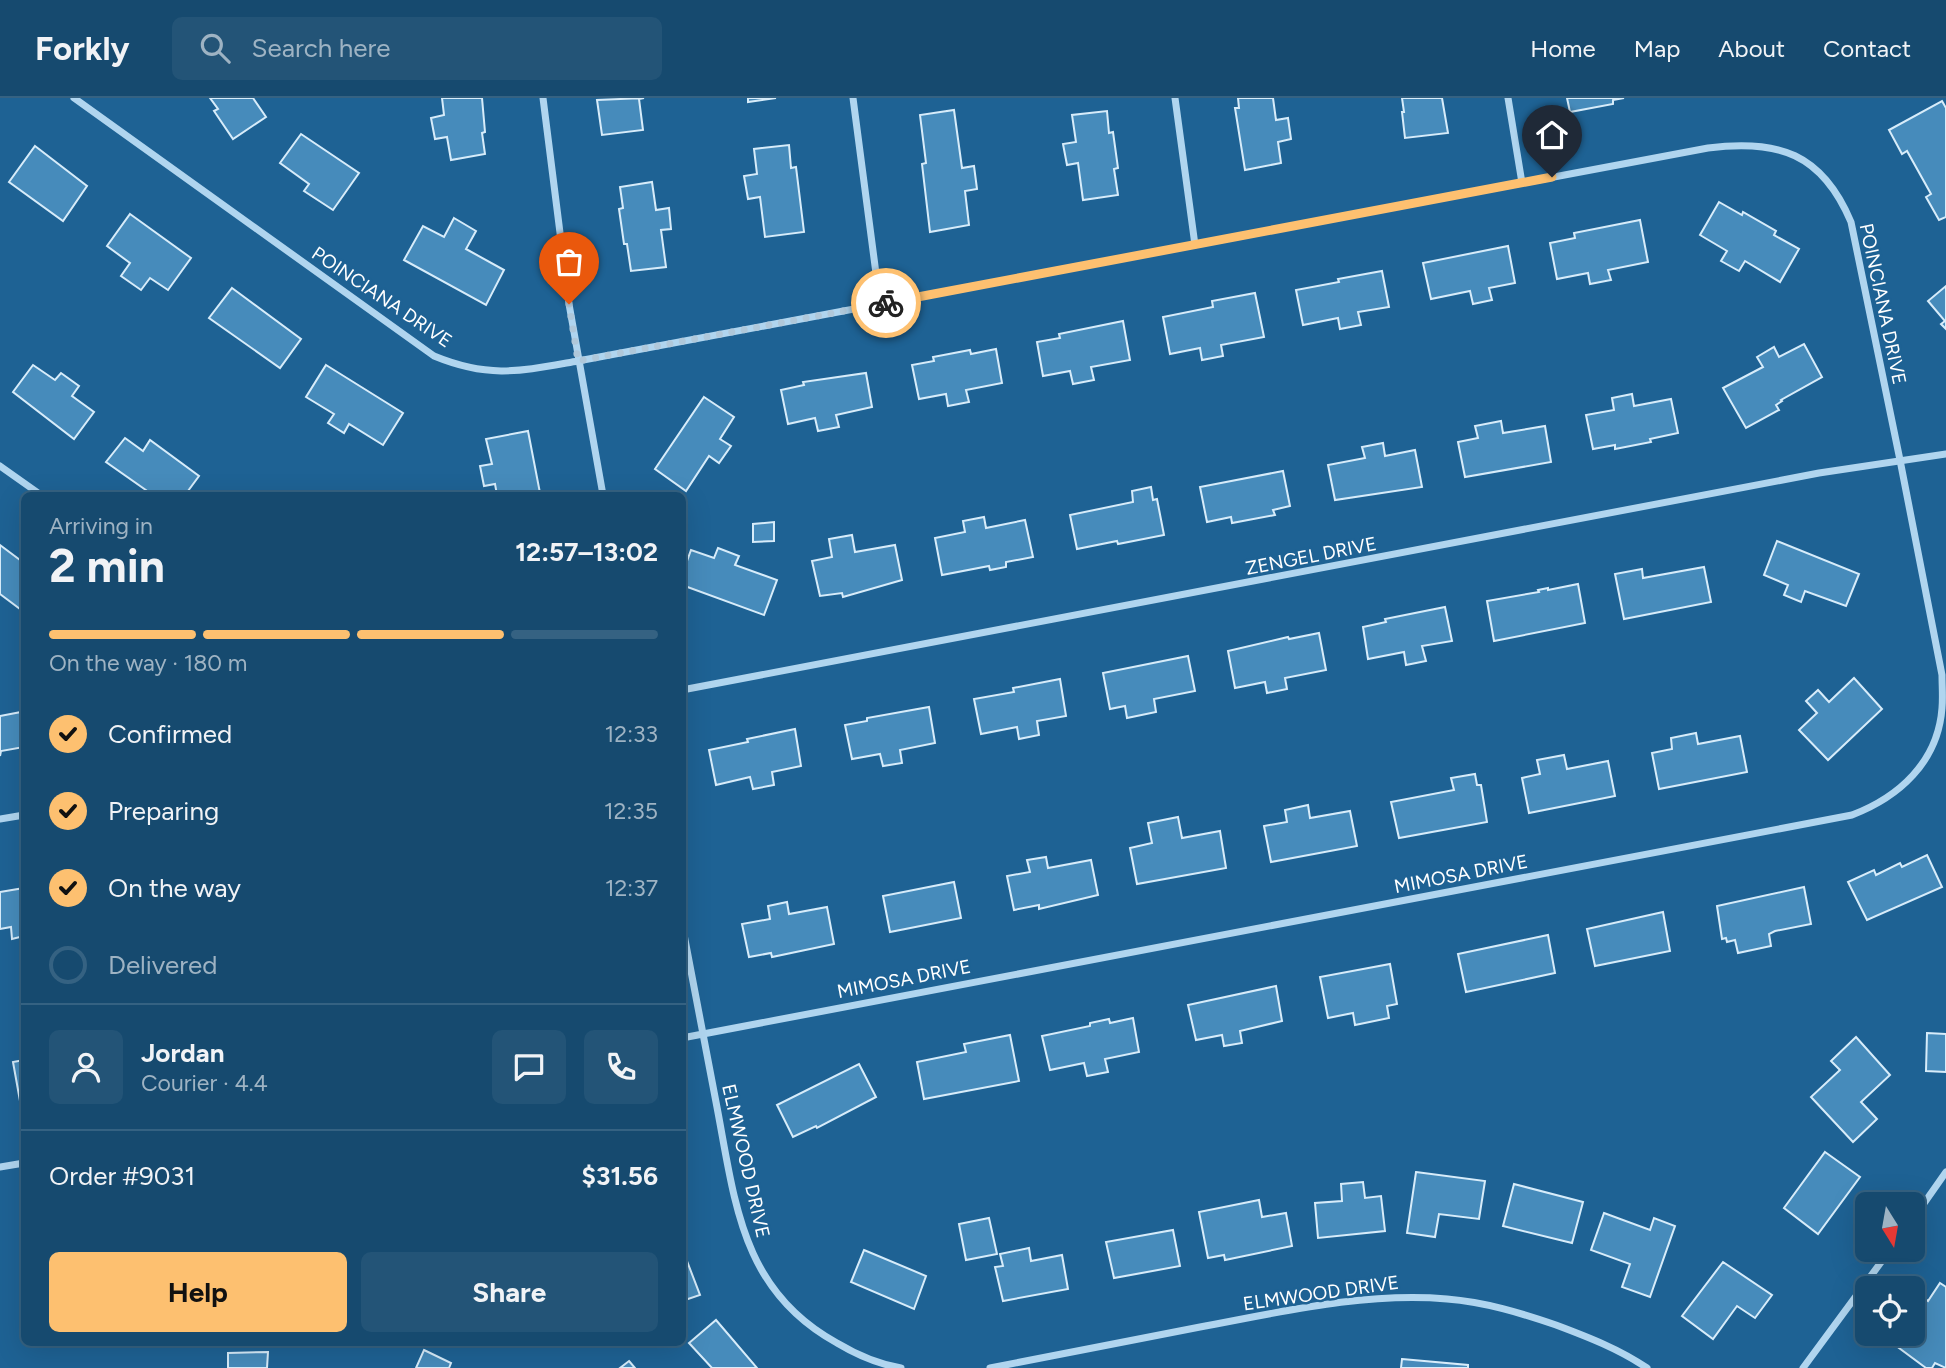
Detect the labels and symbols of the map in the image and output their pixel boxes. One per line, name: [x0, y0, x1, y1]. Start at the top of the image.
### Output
pin: [1522, 105, 1582, 177]
street label: POINCIANA DRIVE: [1855, 221, 1911, 387]
pin: [539, 232, 599, 304]
street label: POINCIANA DRIVE: [308, 242, 456, 352]
courier: [851, 268, 921, 338]
street label: ZENGEL DRIVE: [1244, 532, 1378, 580]
street label: MIMOSA DRIVE: [1392, 850, 1530, 898]
street label: MIMOSA DRIVE: [835, 955, 973, 1003]
street label: ELMWOOD DRIVE: [717, 1082, 775, 1240]
north arrow: [1855, 1192, 1925, 1262]
street label: ELMWOOD DRIVE: [1242, 1271, 1400, 1315]

